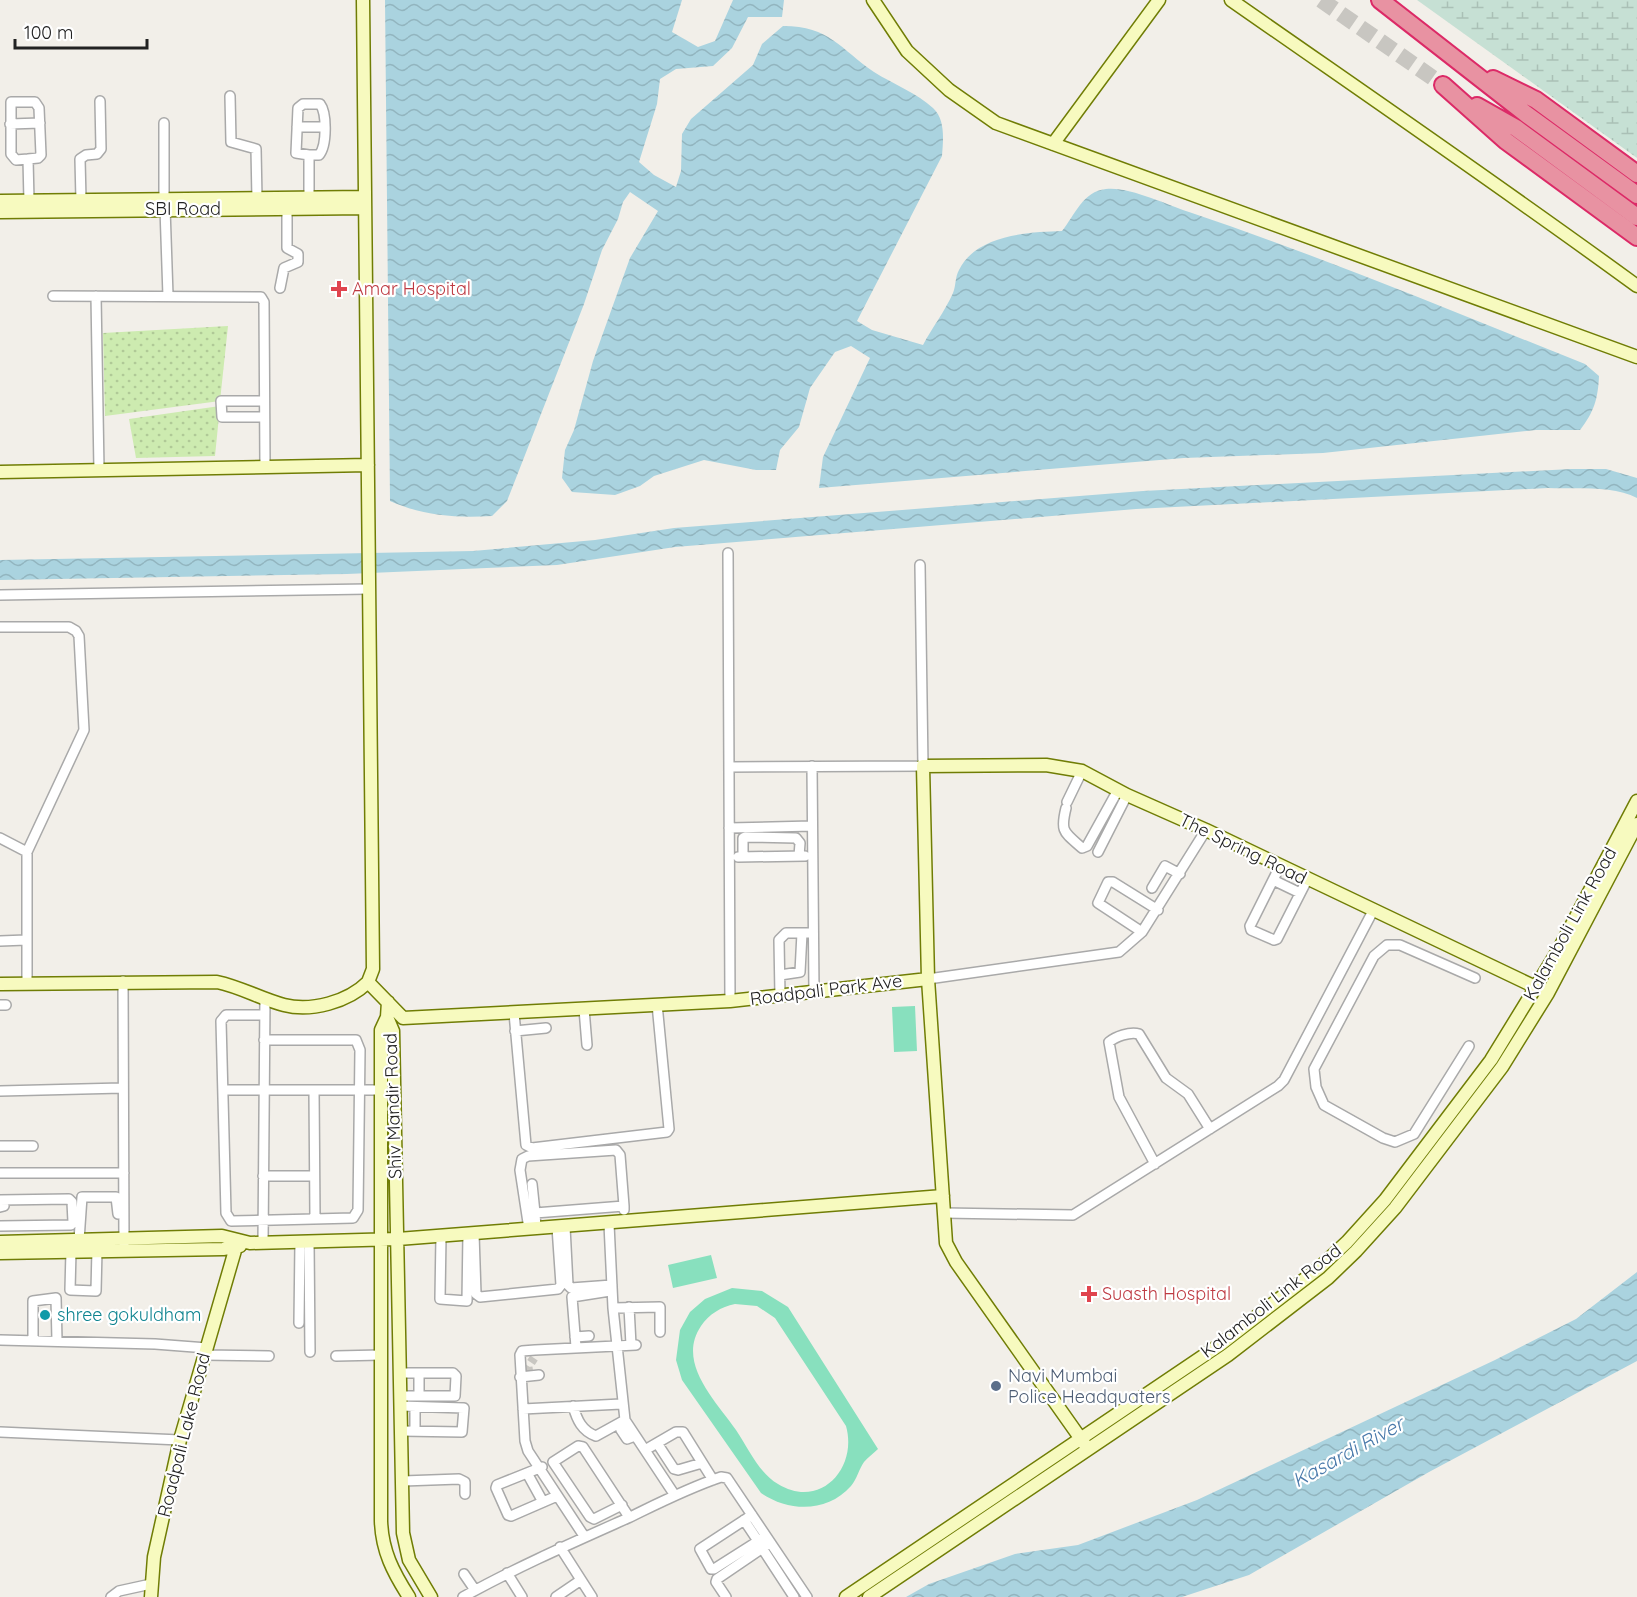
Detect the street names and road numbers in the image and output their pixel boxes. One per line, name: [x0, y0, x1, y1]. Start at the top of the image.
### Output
street label: SBI Road: [145, 197, 221, 220]
street label: The Spring Road: [1176, 808, 1311, 889]
street label: Kalamboli Link Road: [1518, 843, 1621, 1005]
street label: Roadpali Park Ave: [749, 969, 903, 1010]
street label: Shiv Mandir Road: [378, 1033, 407, 1179]
street label: Kalamboli Link Road: [1196, 1239, 1346, 1363]
street label: Roadpali Lake Road: [152, 1350, 215, 1520]

